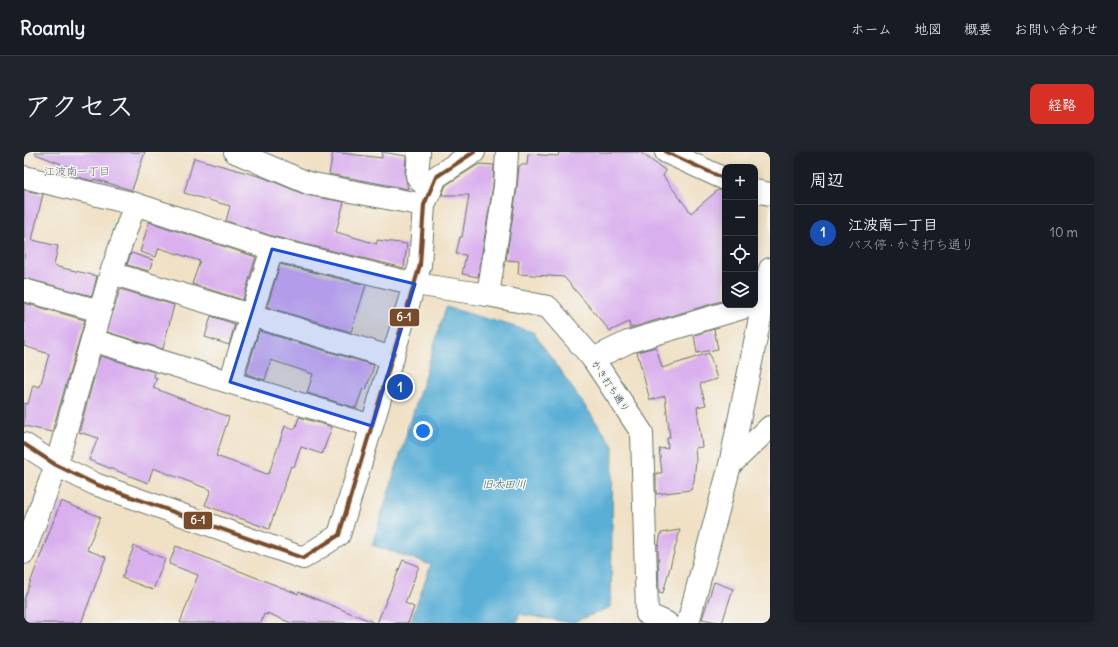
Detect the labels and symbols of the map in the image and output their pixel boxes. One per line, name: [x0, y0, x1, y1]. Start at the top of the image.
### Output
district label: 江波南一丁目: [44, 164, 110, 178]
line badge: 6-1: [389, 308, 420, 327]
text: 6-1: [397, 310, 411, 324]
street label: かき打ち通り: [588, 358, 633, 415]
pin: 1: [387, 372, 413, 402]
your location: [413, 421, 433, 441]
water label: 旧太田川: [482, 477, 526, 491]
line badge: 6-1: [183, 511, 213, 530]
text: 6-1: [191, 513, 205, 527]

